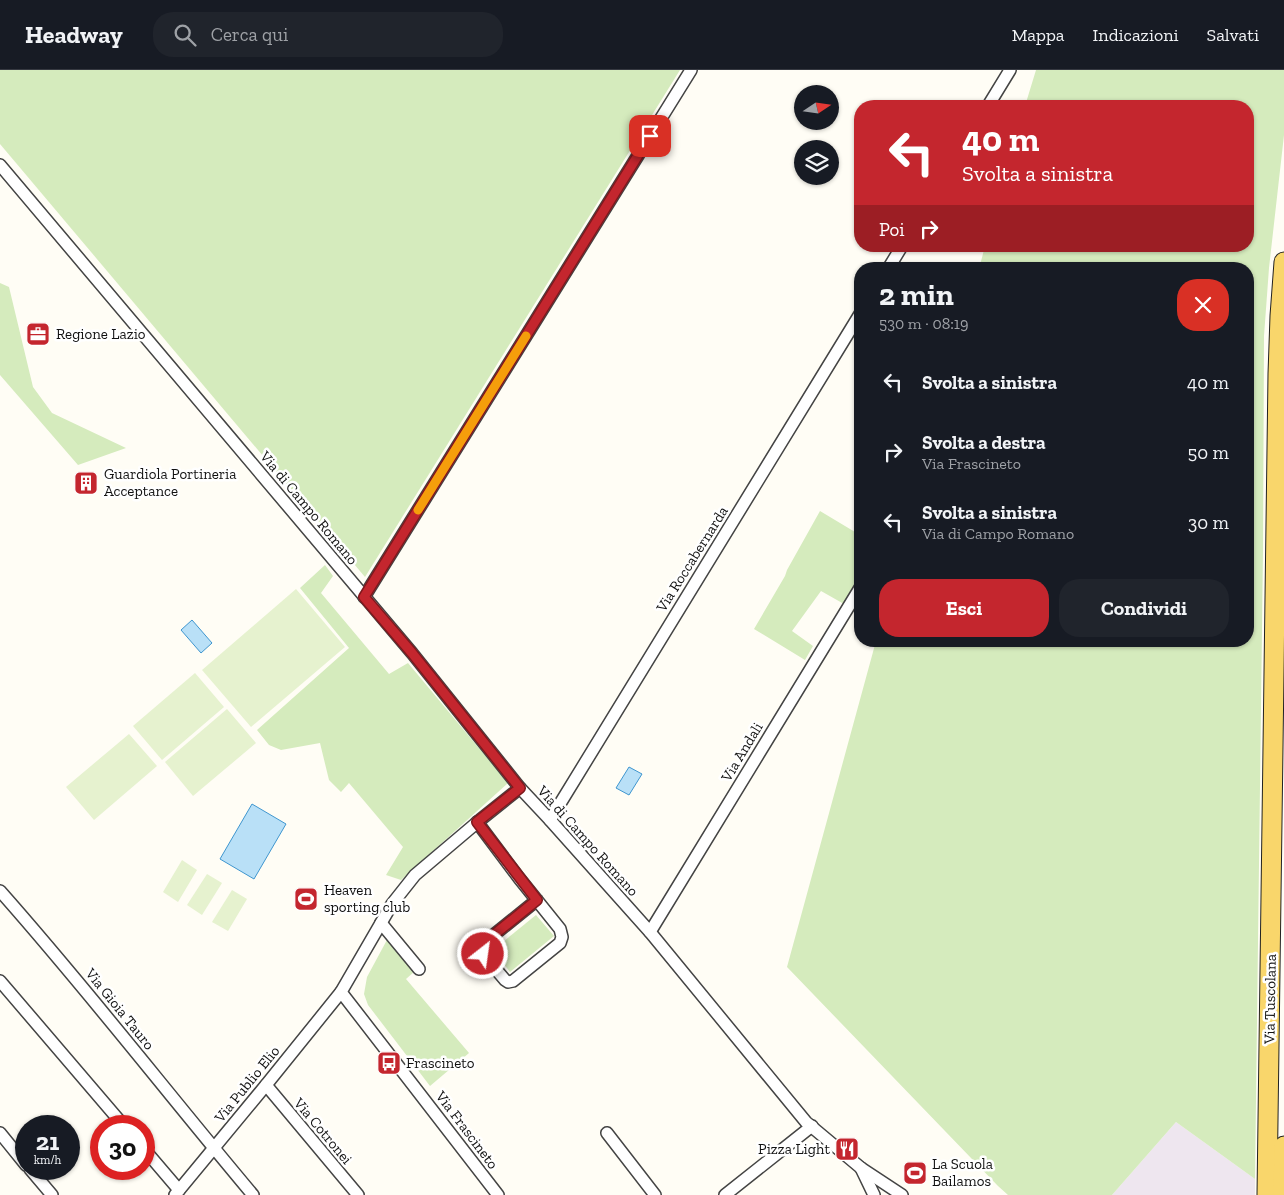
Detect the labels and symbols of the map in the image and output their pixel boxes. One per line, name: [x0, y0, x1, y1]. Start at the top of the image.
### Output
north arrow: [794, 85, 839, 130]
pin: [629, 115, 671, 157]
office icon: Regione Lazio: [25, 321, 51, 347]
place label: Regione Lazio: [56, 325, 146, 343]
street label: Via di Campo Romano: [256, 447, 362, 569]
place label: Guardiola Portineria Acceptance: [104, 465, 237, 500]
building icon: Guardiola Portineria Acceptance: [73, 470, 99, 496]
street label: Via Roccabernarda: [652, 503, 732, 616]
street label: Via Andali: [717, 719, 767, 786]
street label: Via di Campo Romano: [533, 781, 643, 900]
place label: Heaven sporting club: [324, 881, 410, 916]
sports icon: Heaven sporting club: [293, 886, 319, 912]
position arrow: [456, 927, 508, 979]
street label: Via Tuscolana: [1260, 954, 1280, 1045]
street label: Via Gioia Tauro: [81, 964, 159, 1054]
street label: Via Publio Elio: [210, 1042, 284, 1127]
bus stop icon: Frascineto: [376, 1050, 402, 1076]
place label: Frascineto: [406, 1054, 475, 1072]
street label: Via Frascineto: [431, 1087, 502, 1173]
street label: Via Cotronei: [289, 1093, 356, 1168]
speed limit sign: 30: [90, 1115, 155, 1180]
restaurant icon: Pizza Light: [834, 1136, 860, 1162]
place label: Pizza Light: [758, 1140, 830, 1158]
place label: La Scuola Bailamos: [932, 1155, 993, 1190]
sports icon: La Scuola Bailamos: [902, 1160, 928, 1186]

